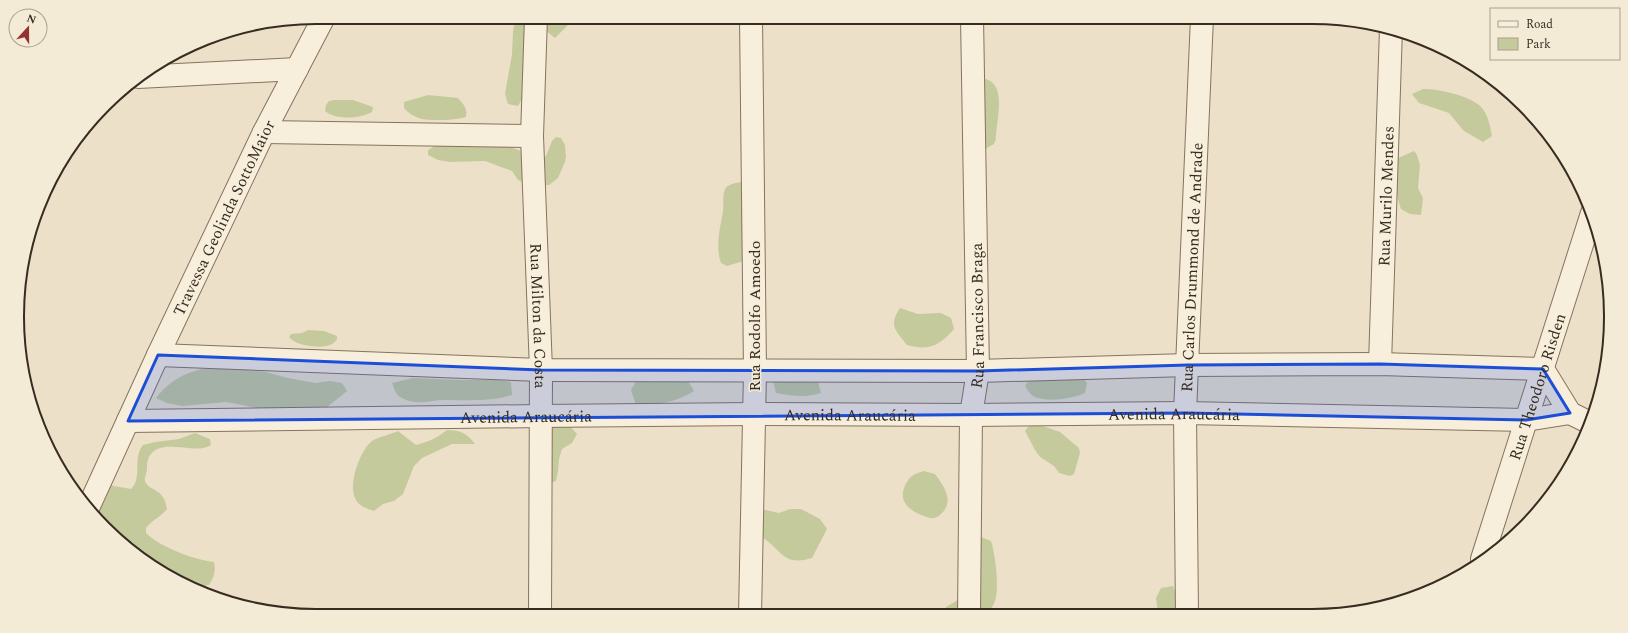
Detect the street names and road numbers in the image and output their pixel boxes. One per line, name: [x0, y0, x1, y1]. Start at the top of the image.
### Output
street label: Travessa Geolinda SottoMaior: [167, 116, 281, 320]
street label: Rua Murilo Mendes: [1372, 125, 1401, 267]
street label: Rua Carlos Drummond de Andrade: [1175, 142, 1210, 392]
street label: Rua Rodolfo Amoedo: [743, 241, 767, 391]
street label: Rua Francisco Braga: [964, 242, 991, 390]
street label: Rua Milton da Costa: [523, 243, 552, 389]
street label: Rua Theodoro Risden: [1503, 310, 1572, 463]
street label: Avenida Araucária: [1108, 402, 1240, 427]
street label: Avenida Araucária: [784, 403, 916, 428]
street label: Avenida Araucária: [460, 405, 592, 430]

